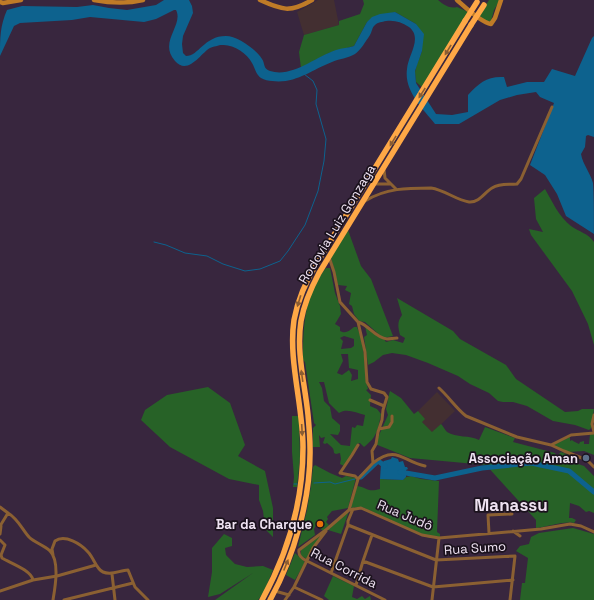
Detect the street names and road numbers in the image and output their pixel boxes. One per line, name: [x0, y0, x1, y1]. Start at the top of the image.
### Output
street label: Rodovia Luiz Gonzaga: [295, 161, 380, 287]
street label: Rua Judô: [375, 496, 435, 534]
street label: Rua Sumo: [443, 537, 507, 559]
street label: Rua Corrida: [308, 544, 380, 592]

